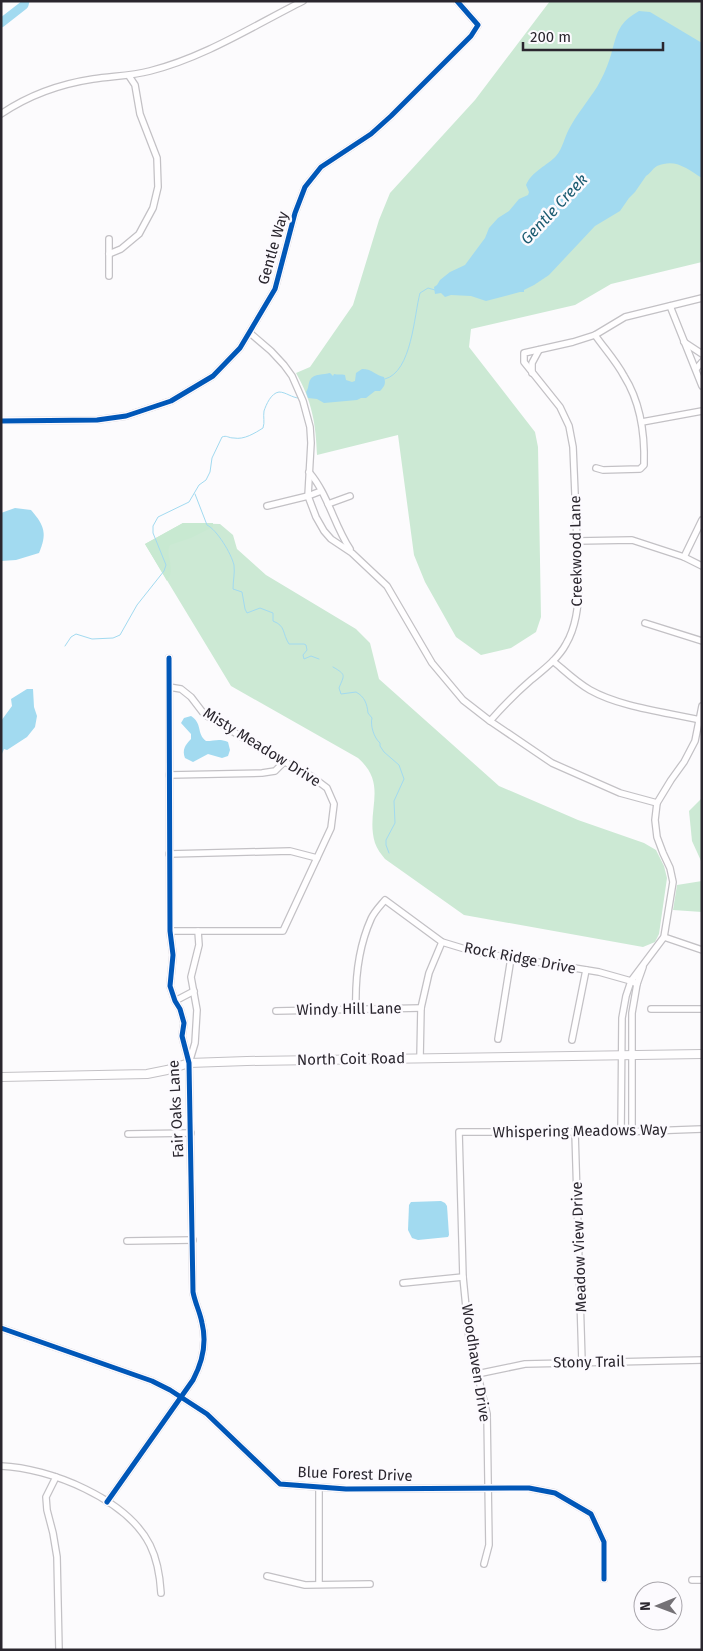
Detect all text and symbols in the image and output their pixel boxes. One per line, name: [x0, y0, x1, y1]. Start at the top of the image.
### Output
scale bar: [523, 20, 663, 52]
text: 200 m: [530, 28, 571, 46]
water label: Gentle Creek: [517, 170, 592, 248]
street label: Gentle Way: [254, 209, 292, 287]
street label: Creekwood Lane: [566, 495, 586, 607]
street label: Misty Meadow Drive: [200, 704, 324, 790]
street label: Rock Ridge Drive: [463, 938, 577, 978]
street label: Windy Hill Lane: [296, 999, 402, 1019]
street label: North Coit Road: [297, 1049, 405, 1069]
street label: Fair Oaks Lane: [164, 1060, 188, 1158]
street label: Whispering Meadows Way: [493, 1120, 668, 1142]
street label: Meadow View Drive: [568, 1181, 590, 1313]
street label: Woodhaven Drive: [458, 1303, 494, 1423]
street label: Stony Trail: [553, 1352, 626, 1372]
street label: Blue Forest Drive: [297, 1463, 413, 1485]
north arrow: [633, 1581, 683, 1631]
text: N: [637, 1601, 654, 1611]

